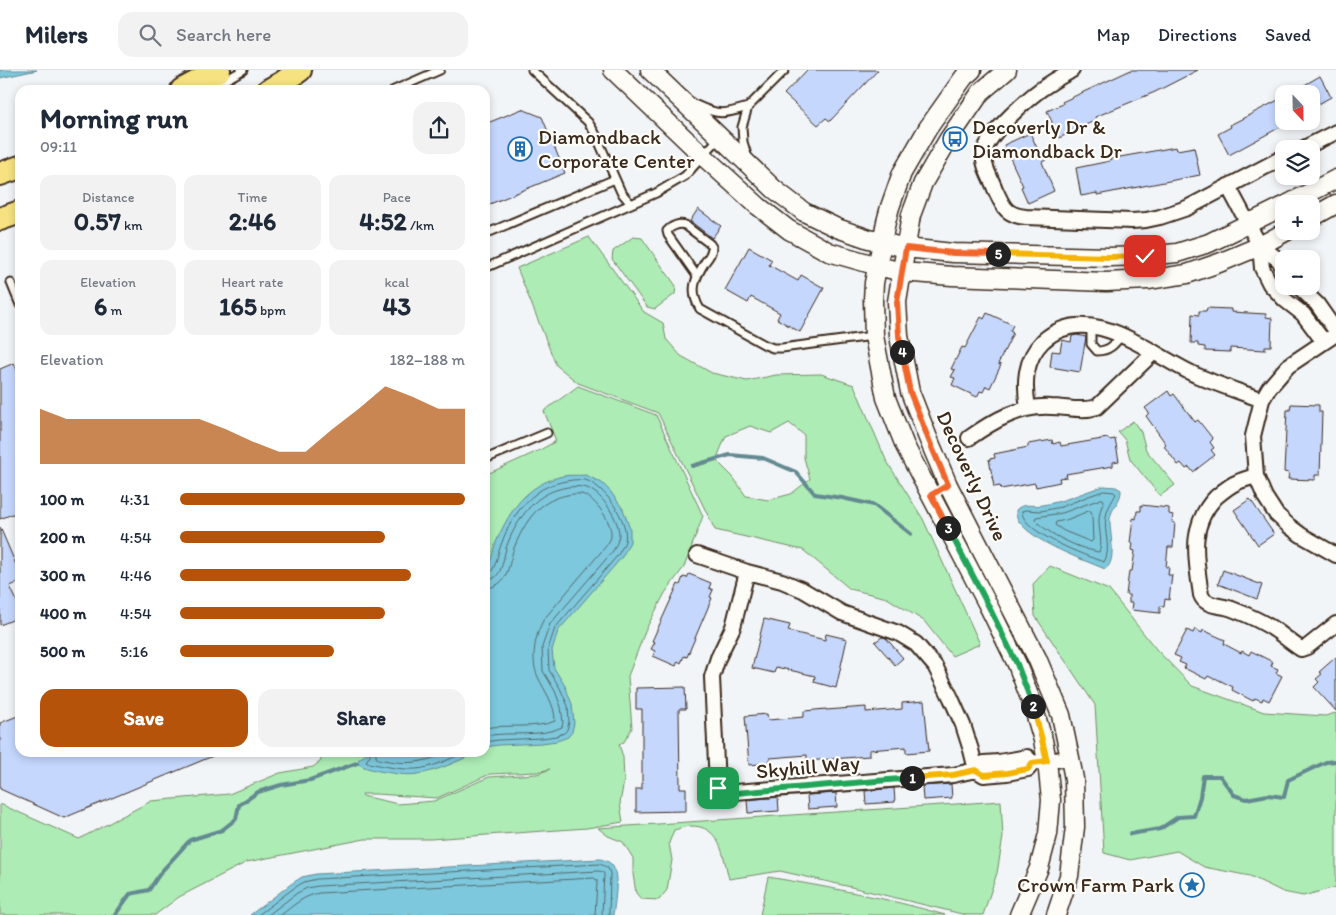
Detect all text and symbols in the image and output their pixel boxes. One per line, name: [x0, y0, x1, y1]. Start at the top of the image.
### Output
search box: [118, 12, 468, 57]
text: Milers: [25, 20, 88, 49]
icon: search: [136, 21, 164, 49]
text: Search here: [176, 23, 271, 46]
text: Map: [1097, 24, 1130, 46]
text: Directions: [1158, 24, 1237, 46]
text: Saved: [1265, 24, 1311, 46]
north arrow: [1275, 85, 1320, 130]
map controls: [1275, 85, 1320, 295]
text: Morning run: [40, 101, 188, 135]
button: share: [413, 102, 465, 154]
place label: Decoverly Dr & Diamondback Dr: [972, 114, 1122, 163]
place label: Diamondback Corporate Center: [538, 124, 695, 173]
bus stop icon: Decoverly Dr & Diamondback Dr: [942, 126, 968, 152]
building icon: Diamondback Corporate Center: [507, 136, 533, 162]
text: 09:11: [40, 137, 77, 156]
button: layers: [1275, 140, 1320, 185]
text: Distance: [82, 189, 134, 206]
text: Time: [238, 189, 267, 206]
text: Pace: [383, 189, 411, 206]
button: +: [1275, 195, 1320, 240]
text: 0.57: [74, 206, 121, 236]
text: 2:46: [229, 206, 276, 236]
text: 4:52: [359, 206, 407, 236]
text: km: [121, 217, 143, 234]
text: /km: [407, 217, 434, 234]
pin: [1124, 235, 1166, 277]
pin: 5: [986, 242, 1010, 266]
icon: check: [1131, 242, 1159, 270]
text: 5: [995, 246, 1002, 263]
button: −: [1275, 250, 1320, 295]
text: Elevation: [80, 274, 136, 291]
text: Heart rate: [222, 274, 283, 291]
text: kcal: [384, 274, 409, 291]
text: 6: [94, 291, 107, 321]
text: 165: [219, 291, 257, 321]
text: 43: [382, 291, 411, 321]
text: m: [107, 302, 122, 319]
text: bpm: [257, 302, 286, 319]
pin: 4: [890, 340, 914, 364]
text: 4: [898, 344, 907, 361]
text: Elevation: [40, 350, 104, 369]
text: 182–188 m: [389, 350, 465, 369]
street label: Decoverly Drive: [931, 407, 1013, 545]
text: 100 m: [40, 490, 84, 509]
text: 4:31: [120, 490, 150, 509]
pin: 3: [936, 516, 960, 540]
text: 3: [945, 520, 952, 537]
text: 200 m: [40, 528, 85, 547]
text: 4:54: [120, 528, 152, 547]
text: 300 m: [40, 566, 86, 585]
text: 4:46: [120, 566, 152, 585]
text: 400 m: [40, 604, 86, 623]
text: 4:54: [120, 604, 152, 623]
text: 500 m: [40, 642, 85, 661]
text: 5:16: [120, 642, 148, 661]
button: Save: [40, 689, 248, 747]
button: Share: [258, 689, 465, 747]
pin: 2: [1020, 694, 1046, 718]
text: 2: [1030, 698, 1037, 715]
street label: Skyhill Way: [755, 750, 861, 783]
pin: 1: [900, 766, 924, 790]
pin: [697, 767, 739, 809]
text: 1: [909, 770, 916, 787]
icon: arrive: [704, 774, 732, 802]
place label: Crown Farm Park: [1017, 872, 1174, 897]
place icon: Crown Farm Park: [1179, 872, 1205, 898]

